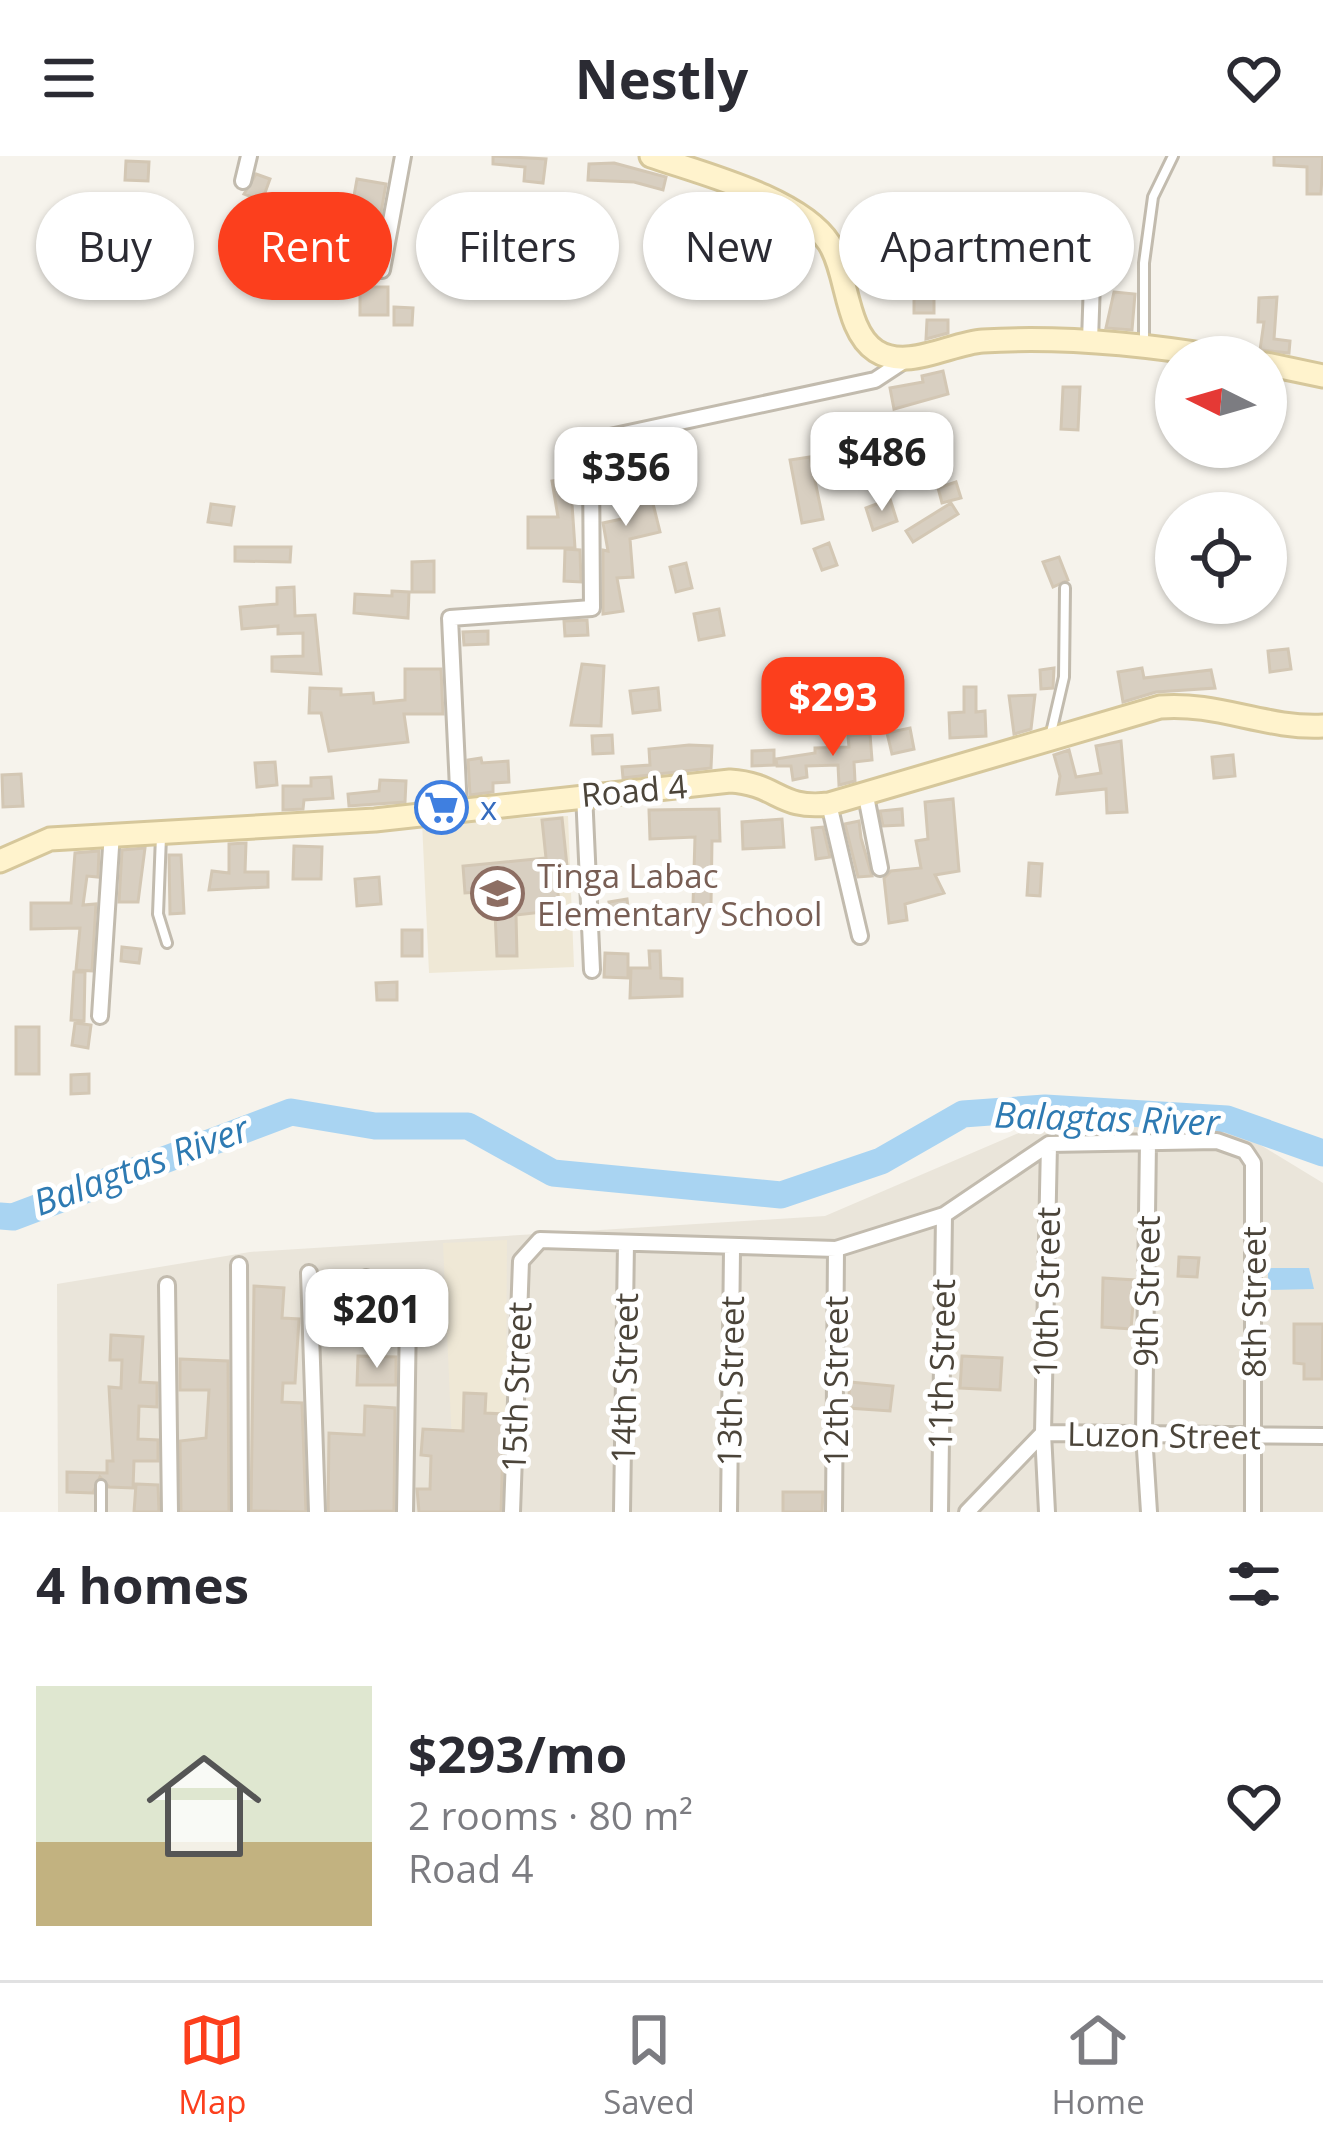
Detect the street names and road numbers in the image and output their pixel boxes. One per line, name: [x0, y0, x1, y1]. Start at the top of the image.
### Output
street label: Road 4: [579, 763, 689, 817]
street label: 10th Street: [1022, 1206, 1070, 1378]
street label: 9th Street: [1122, 1215, 1170, 1367]
street label: 8th Street: [1231, 1226, 1276, 1378]
street label: 11th Street: [917, 1278, 965, 1450]
street label: 14th Street: [600, 1292, 648, 1464]
street label: 13th Street: [706, 1295, 754, 1467]
street label: 12th Street: [813, 1296, 858, 1466]
street label: 15th Street: [491, 1301, 541, 1473]
street label: Luzon Street: [1067, 1411, 1261, 1459]

